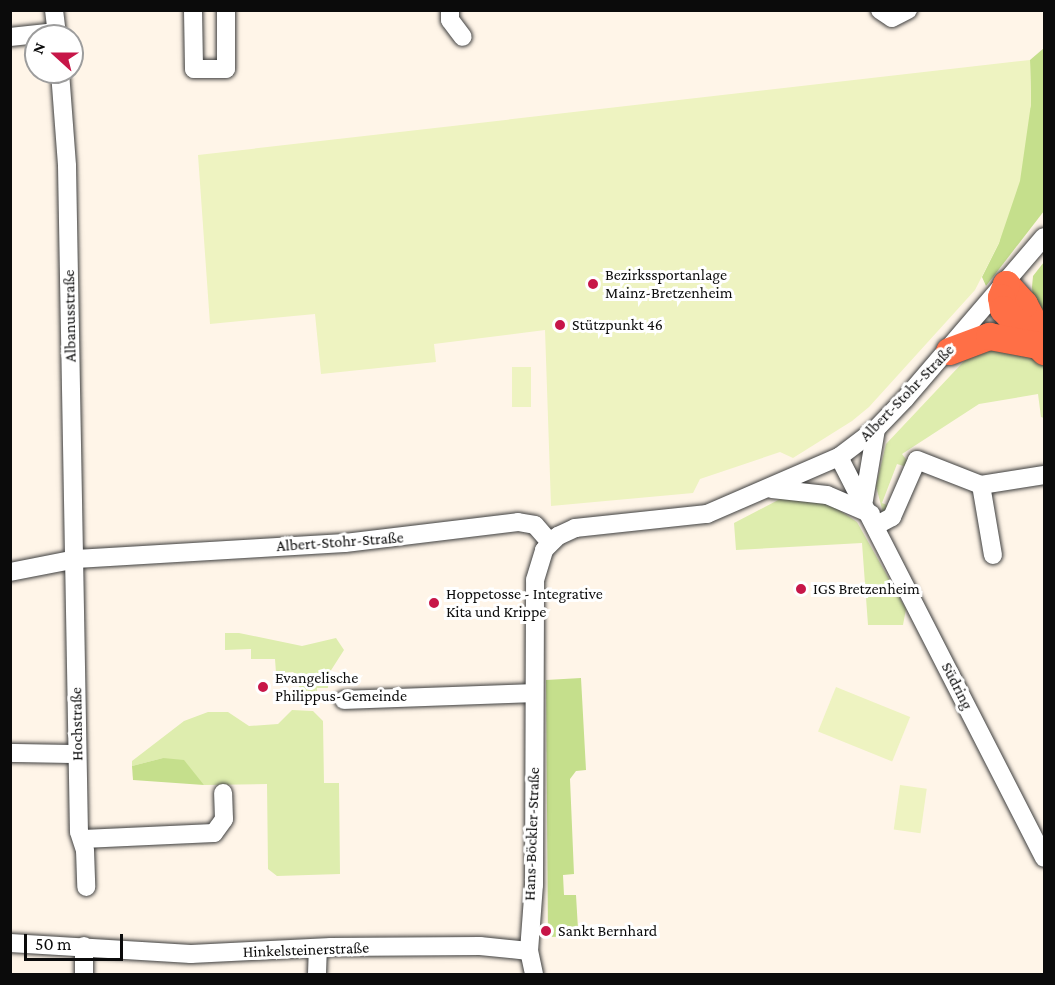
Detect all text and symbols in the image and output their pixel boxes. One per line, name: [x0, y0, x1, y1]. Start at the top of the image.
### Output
north arrow: [24, 24, 84, 84]
text: N: [29, 40, 48, 56]
place label: Bezirkssportanlage Mainz-Bretzenheim: [605, 265, 732, 303]
street label: Albanusstraße: [60, 270, 80, 362]
marker: Bezirkssportanlage Mainz-Bretzenheim: [586, 277, 600, 291]
place label: Stützpunkt 46: [572, 315, 663, 335]
marker: Stützpunkt 46: [553, 318, 567, 332]
street label: Albert-Stohr-Straße: [856, 340, 958, 446]
street label: Albert-Stohr-Straße: [276, 528, 404, 556]
place label: IGS Bretzenheim: [813, 579, 920, 599]
marker: IGS Bretzenheim: [794, 582, 808, 596]
place label: Hoppetosse - Integrative Kita und Krippe: [446, 584, 603, 622]
marker: Hoppetosse - Integrative Kita und Krippe: [427, 596, 441, 610]
street label: Südring: [937, 659, 977, 713]
place label: Evangelische Philippus-Gemeinde: [275, 668, 407, 706]
marker: Evangelische Philippus-Gemeinde: [256, 680, 270, 694]
street label: Hochstraße: [67, 687, 87, 761]
street label: Hans-Böckler-Straße: [520, 767, 544, 901]
place label: Sankt Bernhard: [558, 921, 657, 941]
scale bar: [27, 922, 126, 960]
marker: Sankt Bernhard: [539, 924, 553, 938]
text: 50 m: [35, 934, 72, 954]
street label: Hinkelsteinerstraße: [243, 938, 369, 962]

